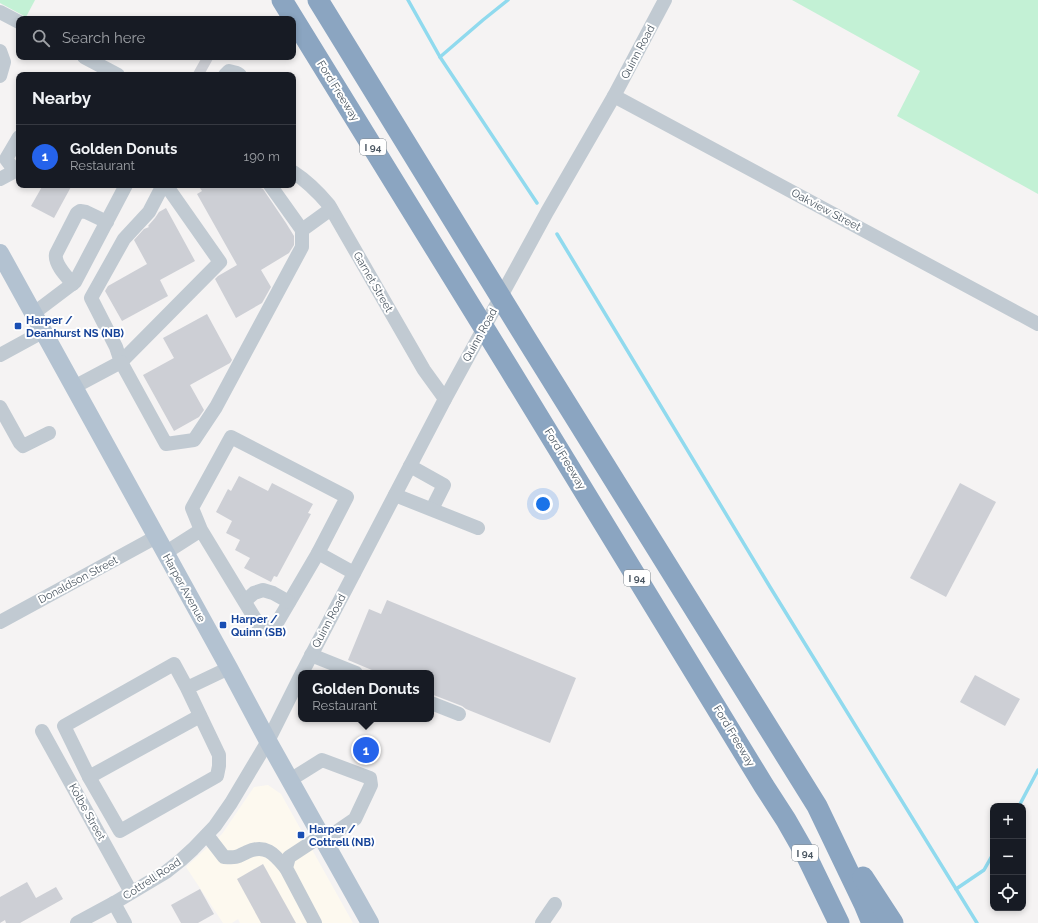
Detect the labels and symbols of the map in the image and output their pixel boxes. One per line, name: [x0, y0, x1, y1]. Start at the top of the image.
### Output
street label: Quinn Road: [618, 23, 658, 81]
street label: Ford Freeway: [314, 58, 362, 124]
road number: I 94: [360, 139, 386, 155]
street label: Oakview Street: [789, 186, 863, 234]
street label: Garnet Street: [350, 250, 396, 315]
street label: Quinn Road: [460, 306, 500, 364]
place label: Harper / Deanhurst NS (NB): [26, 314, 124, 340]
marker: Harper / Deanhurst NS (NB): [13, 321, 23, 331]
street label: Ford Freeway: [542, 426, 588, 492]
your location: [533, 494, 553, 514]
street label: Harper Avenue: [160, 552, 208, 625]
street label: Donaldson Street: [36, 553, 120, 606]
road number: I 94: [624, 570, 650, 586]
street label: Quinn Road: [309, 592, 349, 650]
place label: Harper / Quinn (SB): [231, 613, 286, 639]
marker: Harper / Quinn (SB): [218, 620, 228, 630]
street label: Ford Freeway: [711, 703, 757, 769]
pin: 1: [353, 735, 379, 765]
street label: Kolbe Street: [66, 781, 108, 843]
place label: Harper / Cottrell (NB): [309, 823, 375, 849]
marker: Harper / Cottrell (NB): [296, 830, 306, 840]
road number: I 94: [792, 845, 818, 861]
street label: Cottrell Road: [121, 855, 183, 903]

